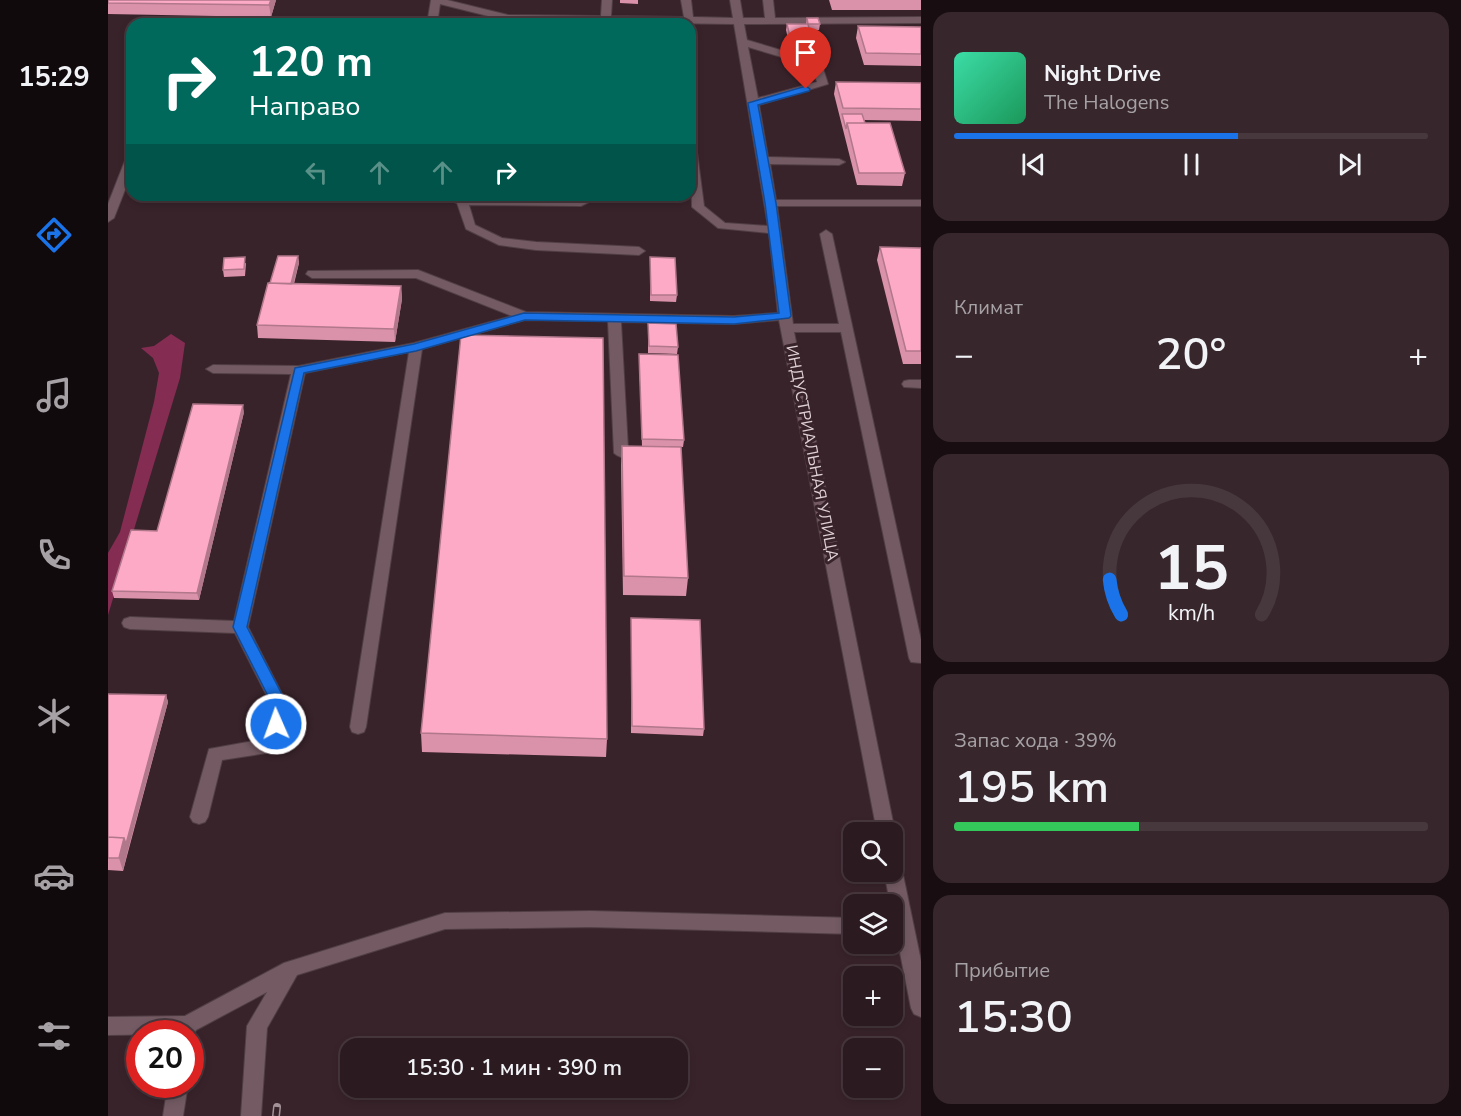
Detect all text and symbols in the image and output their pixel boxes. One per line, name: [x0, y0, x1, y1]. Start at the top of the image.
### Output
pin: [780, 27, 831, 89]
text: 120 m: [249, 34, 373, 91]
icon: arrive: [789, 36, 822, 69]
icon: right: [150, 42, 228, 120]
text: 15:29: [18, 59, 90, 96]
text: Night Drive: [1044, 59, 1161, 89]
text: Направо: [249, 88, 360, 125]
text: The Halogens: [1044, 89, 1169, 116]
icon: previous: [1017, 148, 1050, 181]
icon: pause: [1175, 148, 1208, 181]
icon: next: [1333, 148, 1366, 181]
icon: left: [300, 156, 333, 189]
icon: ahead: [363, 156, 396, 189]
icon: ahead: [426, 156, 459, 189]
icon: right: [489, 156, 522, 189]
icon: directions: [33, 214, 75, 256]
text: Климат: [954, 294, 1023, 321]
text: 20°: [1156, 324, 1226, 385]
text: −: [954, 333, 974, 378]
text: +: [1408, 333, 1428, 378]
street label: ИНДУСТРИАЛЬНАЯ УЛИЦА: [780, 343, 844, 563]
icon: music: [33, 374, 75, 416]
text: 15: [1154, 526, 1228, 611]
icon: phone: [33, 534, 75, 576]
text: km/h: [1167, 598, 1215, 628]
position arrow: [244, 692, 308, 756]
icon: climate: [33, 695, 75, 737]
text: Запас хода · 39%: [954, 727, 1117, 754]
text: 195 km: [954, 757, 1109, 818]
map controls: [843, 822, 903, 1098]
button: search: [843, 822, 903, 882]
icon: car: [33, 855, 75, 897]
button: layers: [843, 894, 903, 954]
text: Прибытие: [954, 957, 1050, 984]
button: +: [843, 966, 903, 1026]
text: 15:30: [954, 987, 1073, 1048]
icon: filters: [33, 1015, 75, 1057]
speed limit sign: 20: [126, 1020, 204, 1098]
button: −: [843, 1038, 903, 1098]
text: 15:30 · 1 мин · 390 m: [406, 1053, 622, 1083]

